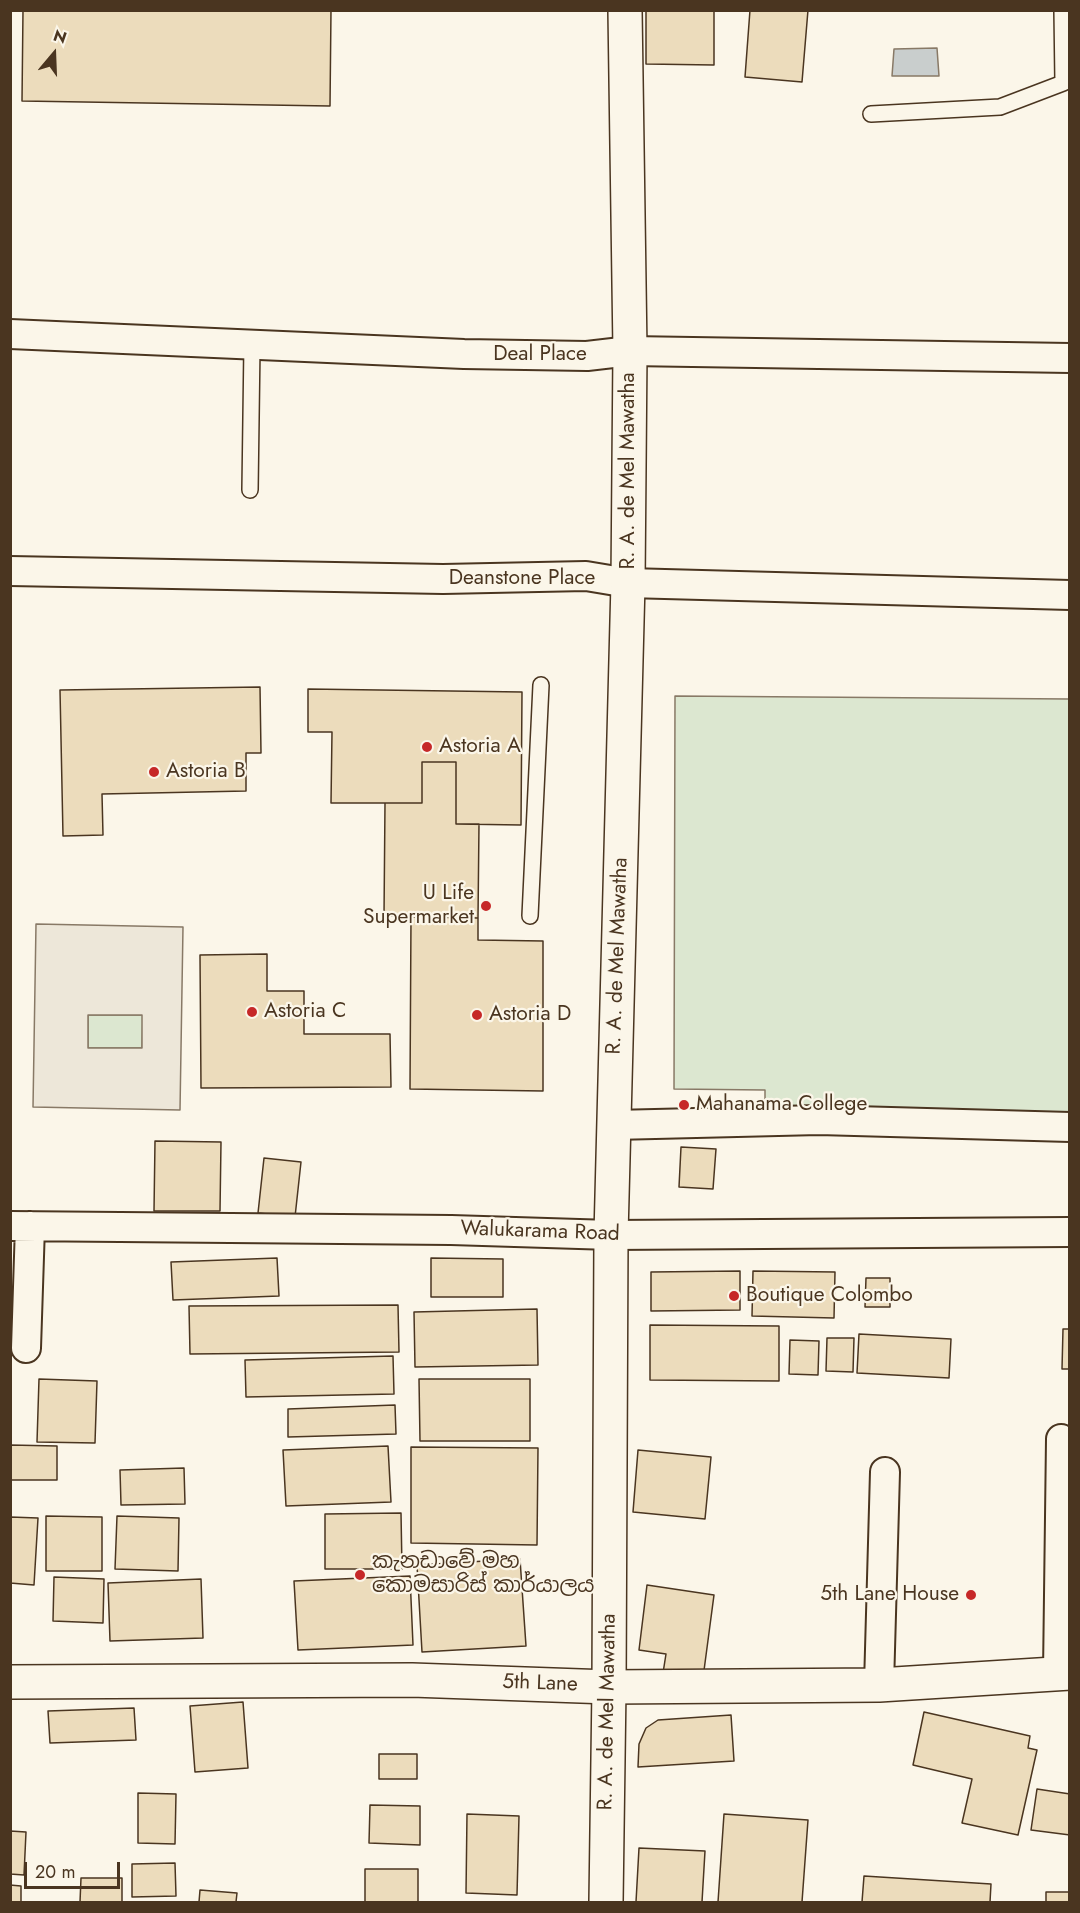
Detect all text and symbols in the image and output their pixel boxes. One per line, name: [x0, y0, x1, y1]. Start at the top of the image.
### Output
north arrow: [24, 24, 84, 84]
text: N: [50, 24, 70, 49]
street label: Deal Place: [493, 342, 587, 368]
street label: R. A. de Mel Mawatha: [616, 372, 642, 570]
street label: Deanstone Place: [449, 566, 595, 592]
place label: Astoria A: [439, 734, 521, 760]
marker: Astoria A: [420, 740, 434, 754]
place label: Astoria B: [166, 759, 246, 785]
marker: Astoria B: [147, 765, 161, 779]
street label: R. A. de Mel Mawatha: [602, 857, 634, 1055]
place label: U Life Supermarket: [363, 881, 474, 931]
marker: U Life Supermarket: [479, 899, 493, 913]
place label: Astoria C: [264, 999, 346, 1025]
place label: Astoria D: [489, 1002, 571, 1028]
marker: Astoria C: [245, 1005, 259, 1019]
marker: Astoria D: [470, 1008, 484, 1022]
place label: Mahanama College: [696, 1092, 867, 1118]
marker: Mahanama College: [677, 1098, 691, 1112]
street label: Walukarama Road: [460, 1217, 620, 1247]
place label: Boutique Colombo: [746, 1283, 913, 1309]
marker: Boutique Colombo: [727, 1289, 741, 1303]
place label: කැනඩාවේ මහ කොමසාරිස් කාර්යාලය: [372, 1550, 594, 1600]
marker: කැනඩාවේ මහ කොමසාරිස් කාර්යාලය: [353, 1568, 367, 1582]
place label: 5th Lane House: [820, 1582, 959, 1608]
marker: 5th Lane House: [964, 1588, 978, 1602]
street label: R. A. de Mel Mawatha: [594, 1613, 622, 1811]
street label: 5th Lane: [502, 1670, 578, 1698]
scale bar: [27, 1850, 123, 1888]
text: 20 m: [35, 1859, 75, 1885]

